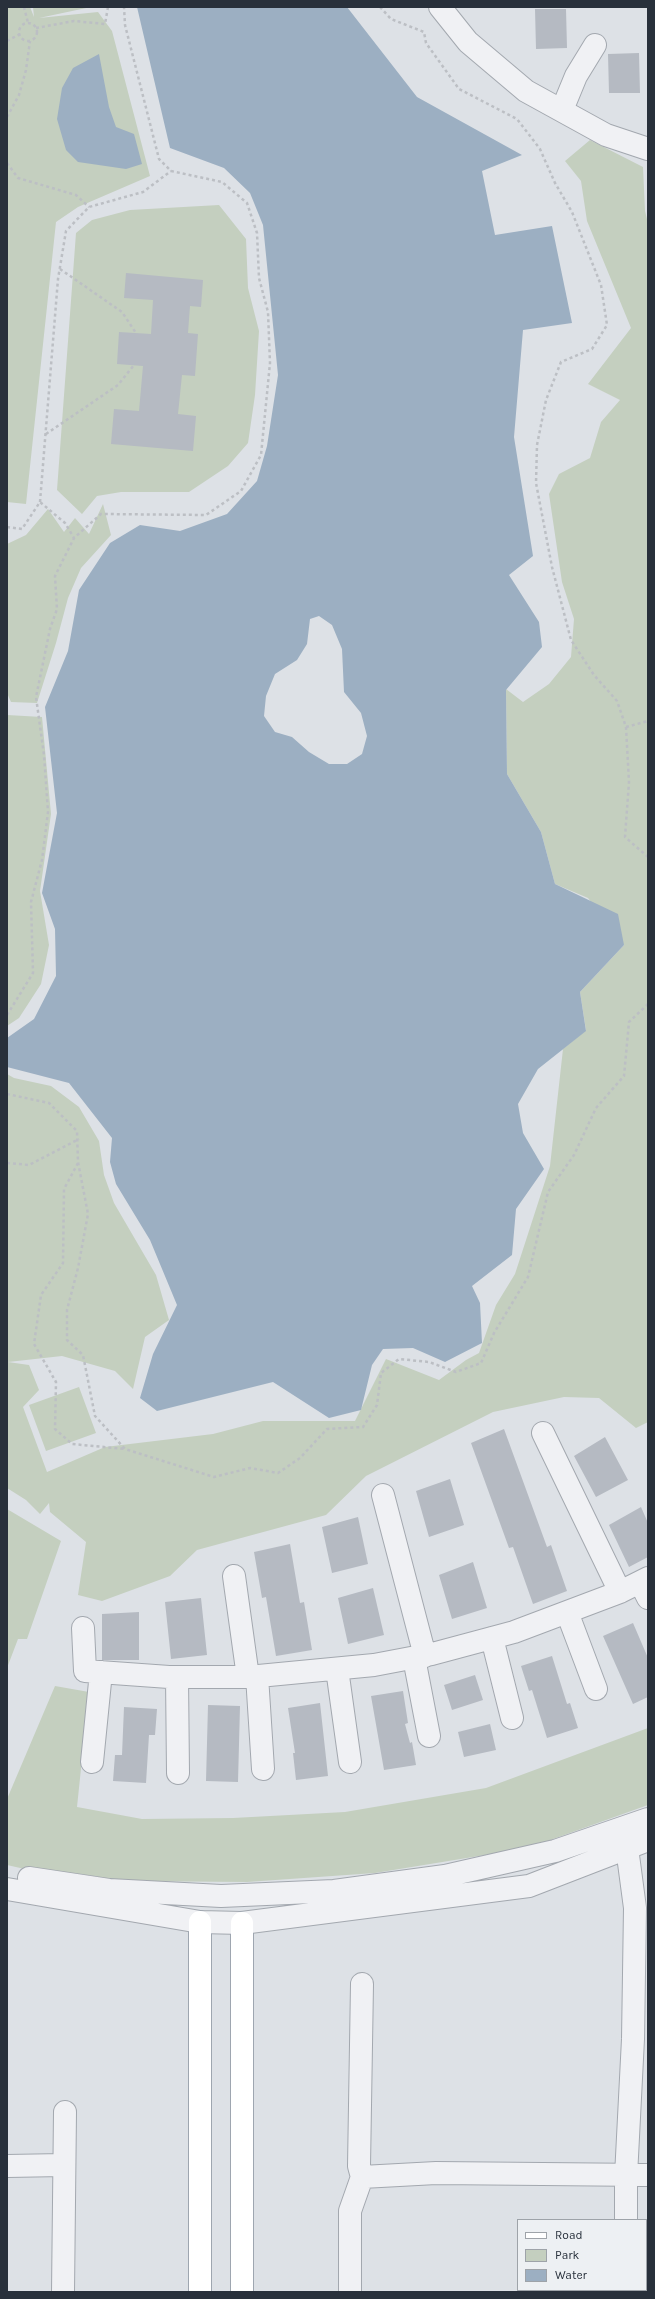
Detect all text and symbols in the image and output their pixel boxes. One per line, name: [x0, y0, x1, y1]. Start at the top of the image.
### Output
legend: [517, 2219, 647, 2291]
text: Road: [555, 2228, 583, 2242]
text: Park: [555, 2248, 579, 2262]
text: Water: [555, 2268, 587, 2282]

